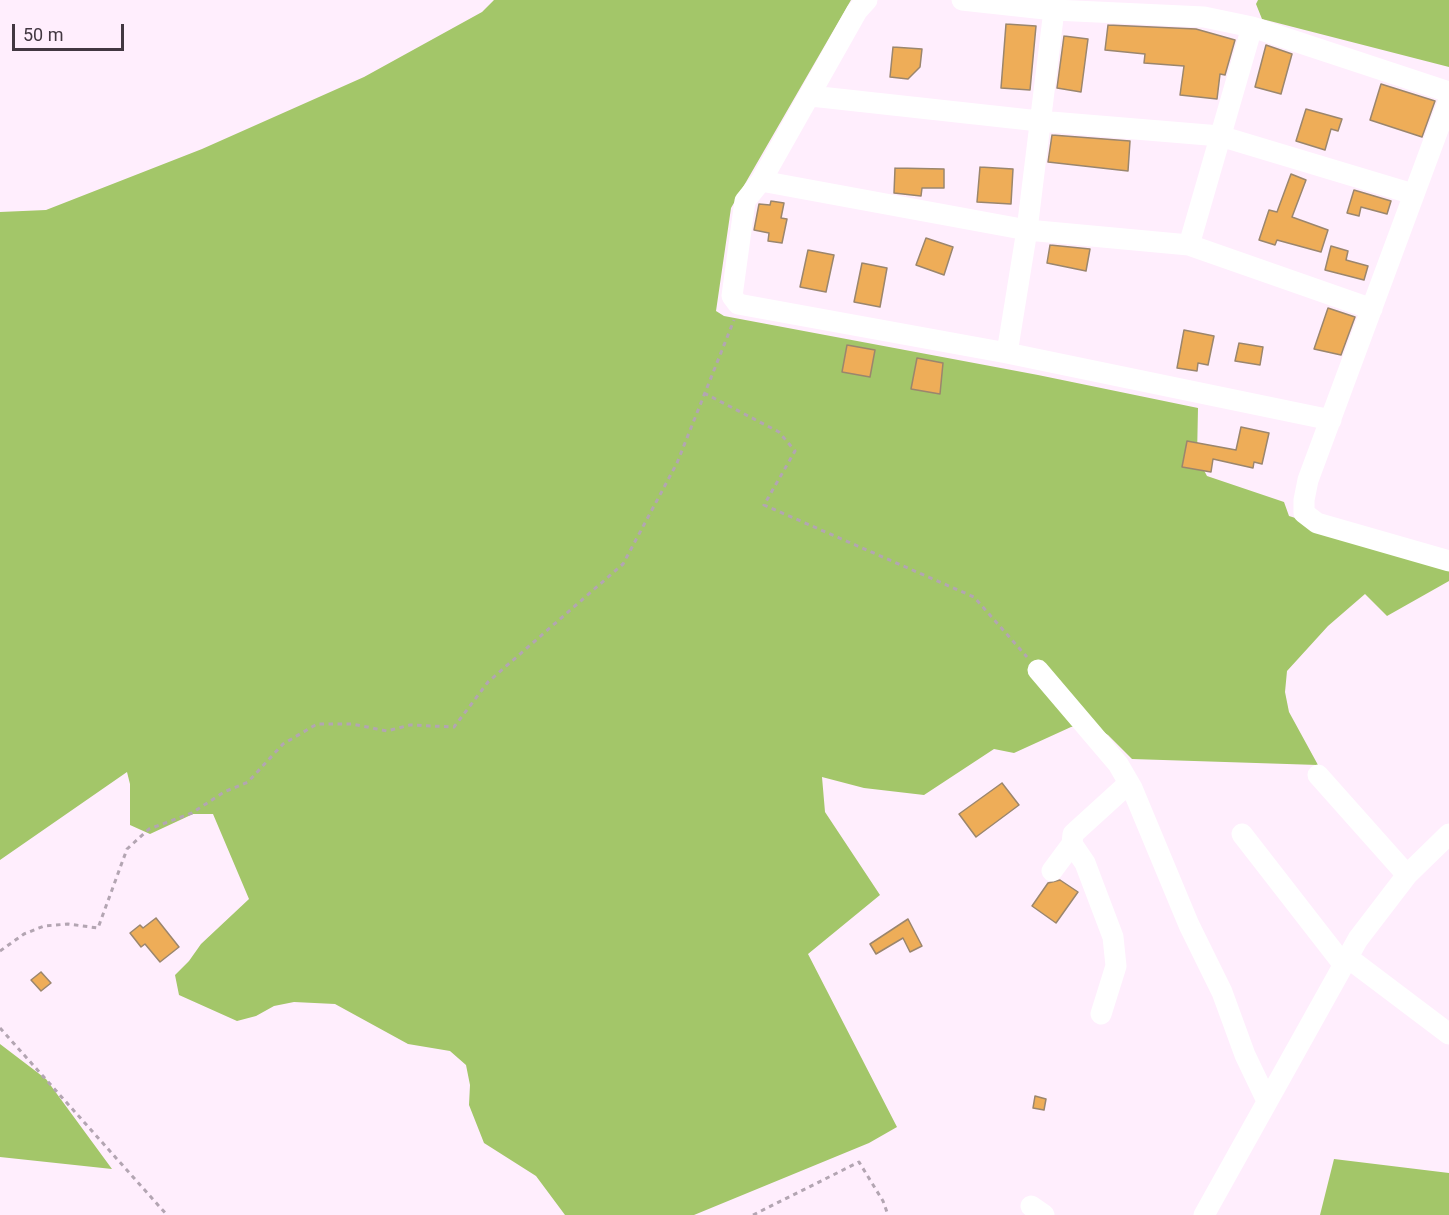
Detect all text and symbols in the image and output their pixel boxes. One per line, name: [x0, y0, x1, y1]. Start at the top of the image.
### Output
scale bar: [15, 12, 128, 50]
text: 50 m: [23, 24, 63, 45]

